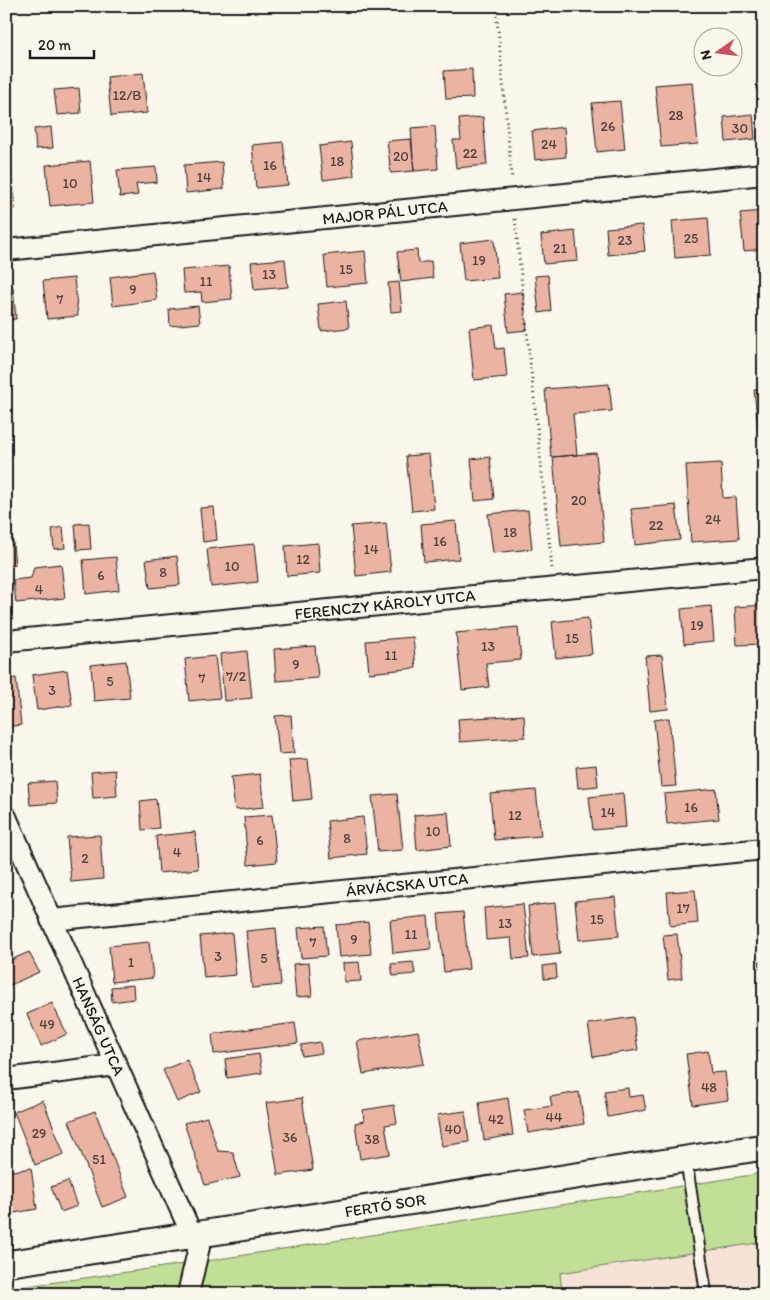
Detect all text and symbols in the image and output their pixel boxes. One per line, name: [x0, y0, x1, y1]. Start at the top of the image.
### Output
scale bar: [30, 28, 94, 60]
north arrow: [692, 28, 742, 78]
text: 20 m: [38, 36, 72, 54]
text: N: [696, 48, 715, 62]
house number: 12/B: [113, 87, 141, 104]
house number: 28: [668, 107, 684, 124]
house number: 26: [601, 118, 615, 135]
house number: 30: [732, 120, 748, 137]
house number: 24: [541, 136, 557, 153]
house number: 22: [463, 145, 478, 162]
house number: 20: [393, 148, 409, 165]
house number: 18: [330, 153, 344, 170]
house number: 16: [263, 157, 277, 174]
house number: 14: [197, 169, 212, 186]
house number: 10: [62, 175, 78, 192]
street label: MAJOR PÁL UTCA: [321, 196, 449, 229]
house number: 25: [684, 230, 698, 247]
house number: 23: [618, 232, 633, 249]
house number: 21: [553, 240, 567, 257]
house number: 19: [472, 252, 486, 269]
house number: 15: [339, 261, 353, 278]
house number: 13: [262, 266, 276, 283]
house number: 11: [200, 273, 213, 290]
house number: 9: [129, 281, 137, 298]
house number: 7: [57, 291, 64, 308]
house number: 20: [571, 492, 587, 509]
house number: 24: [705, 511, 721, 528]
house number: 22: [649, 517, 664, 534]
house number: 18: [503, 524, 517, 541]
house number: 16: [433, 533, 447, 550]
house number: 14: [364, 541, 379, 558]
house number: 12: [296, 551, 311, 568]
house number: 10: [224, 558, 240, 575]
house number: 8: [159, 564, 167, 581]
house number: 6: [97, 567, 105, 584]
house number: 4: [35, 581, 44, 598]
street label: FERENCZY KÁROLY UTCA: [294, 586, 476, 623]
house number: 19: [690, 617, 704, 634]
house number: 15: [565, 630, 579, 647]
house number: 13: [481, 638, 495, 655]
house number: 11: [385, 647, 398, 664]
house number: 9: [292, 656, 300, 673]
house number: 7/2: [226, 668, 247, 685]
house number: 7: [199, 670, 206, 687]
house number: 5: [106, 673, 114, 690]
house number: 3: [48, 682, 56, 699]
house number: 16: [684, 799, 698, 816]
house number: 14: [601, 804, 616, 821]
house number: 12: [508, 807, 523, 824]
house number: 10: [425, 823, 441, 840]
house number: 8: [343, 830, 351, 847]
house number: 6: [256, 832, 264, 849]
house number: 4: [173, 844, 182, 861]
house number: 2: [81, 850, 89, 867]
street label: ÁRVÁCSKA UTCA: [345, 869, 469, 900]
house number: 17: [676, 900, 690, 917]
house number: 15: [590, 911, 604, 928]
house number: 13: [498, 915, 512, 932]
house number: 11: [405, 926, 418, 943]
house number: 9: [350, 931, 358, 948]
house number: 7: [310, 934, 317, 951]
house number: 3: [214, 948, 222, 965]
house number: 5: [260, 950, 268, 967]
house number: 1: [128, 954, 135, 971]
street label: HANSÁG UTCA: [68, 974, 129, 1078]
house number: 49: [39, 1016, 55, 1033]
house number: 48: [701, 1079, 717, 1096]
house number: 44: [546, 1109, 563, 1126]
house number: 42: [488, 1111, 505, 1128]
house number: 40: [444, 1121, 462, 1138]
house number: 29: [32, 1125, 46, 1142]
house number: 36: [282, 1129, 298, 1146]
house number: 38: [364, 1131, 380, 1148]
house number: 51: [92, 1151, 106, 1168]
street label: FERTŐ SOR: [343, 1190, 427, 1221]

